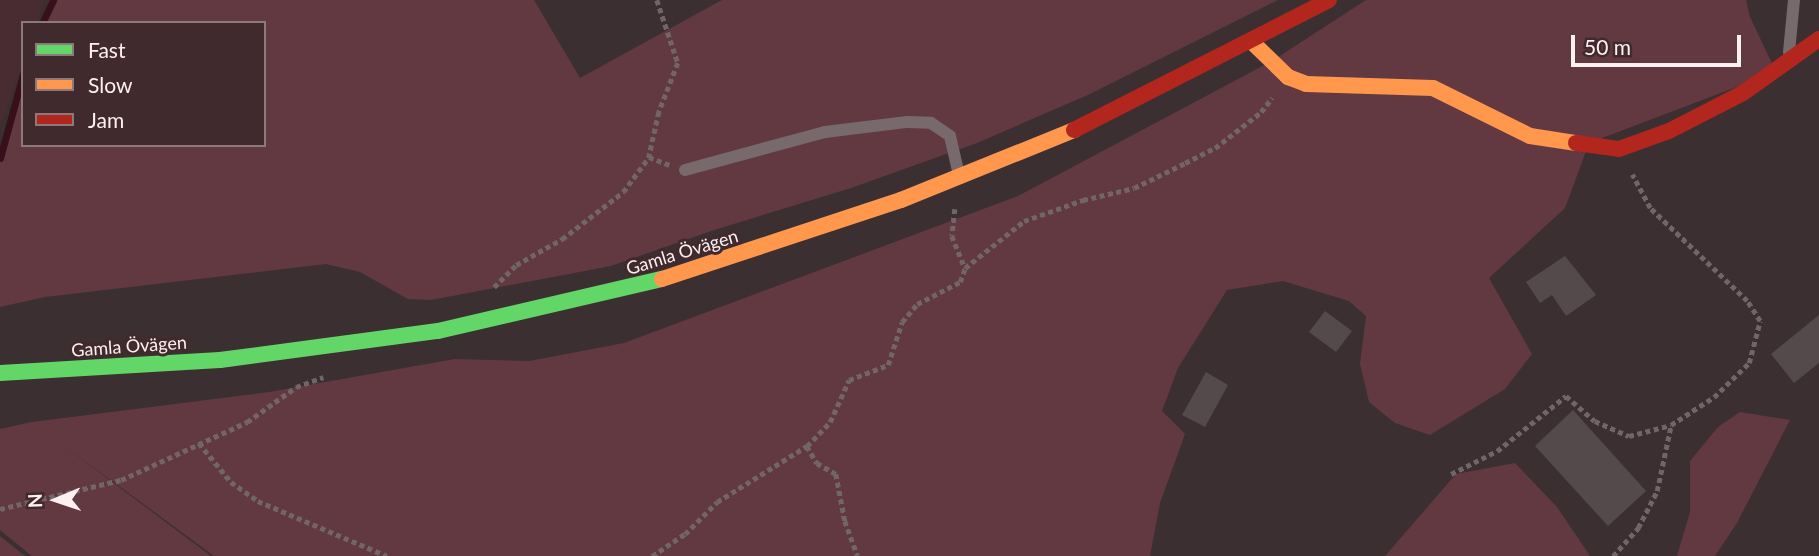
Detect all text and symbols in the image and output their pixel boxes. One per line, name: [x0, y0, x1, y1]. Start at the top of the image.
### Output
legend: [21, 21, 266, 147]
scale bar: [1574, 21, 1744, 65]
text: 50 m: [1584, 34, 1631, 59]
text: Fast: [88, 37, 125, 62]
text: Slow: [88, 72, 132, 97]
text: Jam: [88, 107, 124, 132]
street label: Gamla Övägen: [623, 225, 741, 279]
street label: Gamla Övägen: [70, 331, 188, 361]
north arrow: [21, 465, 91, 535]
text: N: [23, 493, 46, 508]

